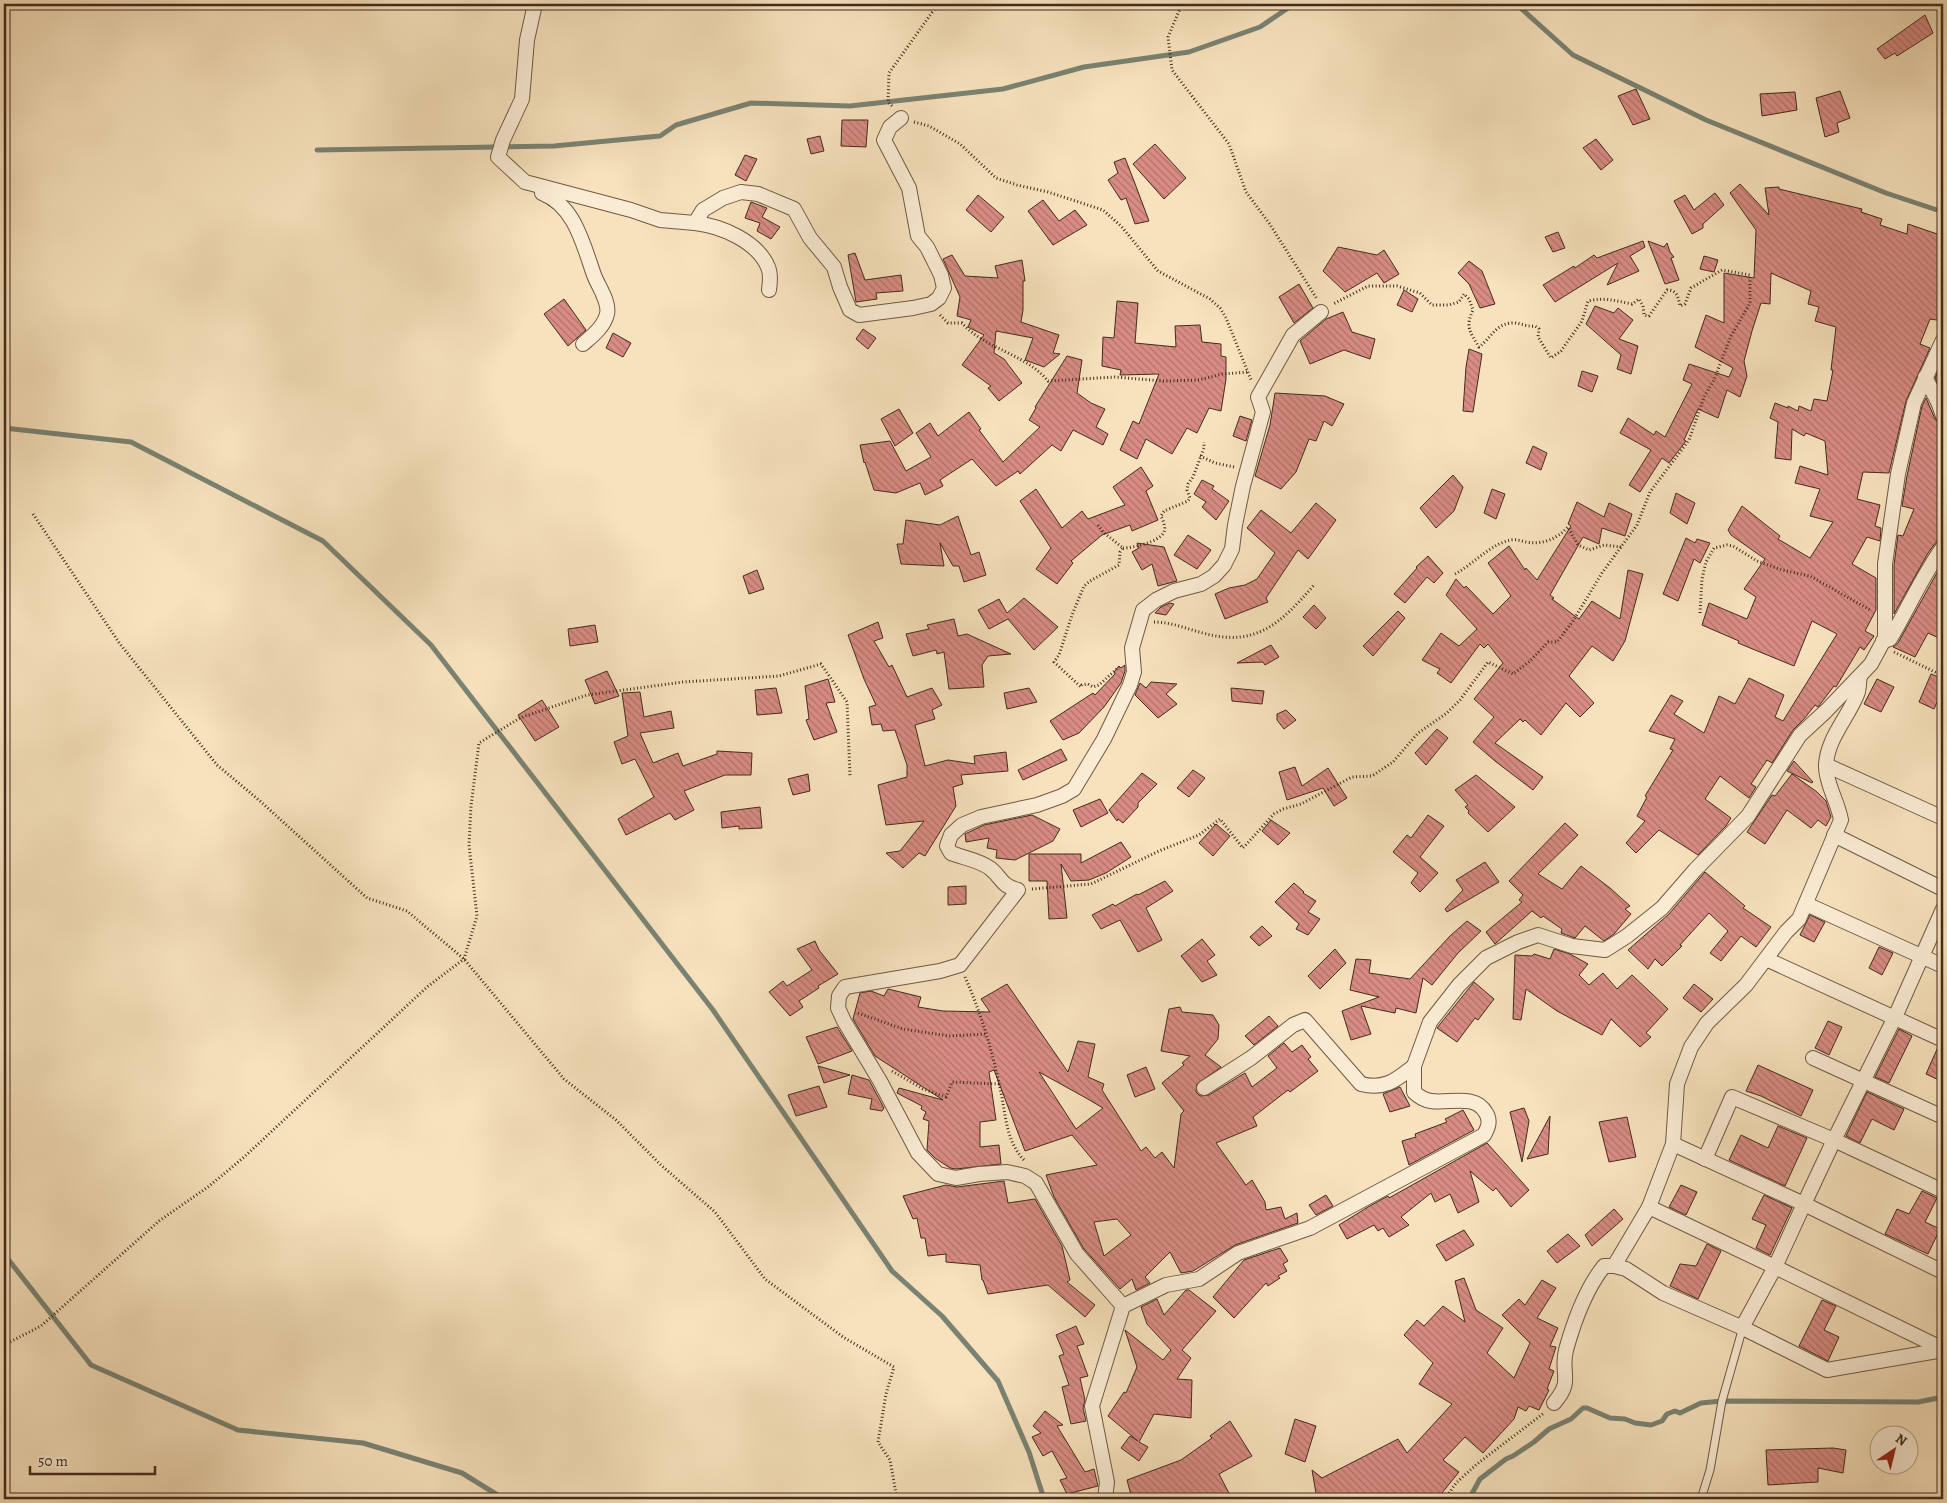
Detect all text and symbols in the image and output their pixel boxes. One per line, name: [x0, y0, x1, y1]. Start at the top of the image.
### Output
north arrow: [1870, 1426, 1920, 1476]
text: N: [1892, 1429, 1911, 1450]
scale bar: [30, 1443, 155, 1475]
text: 50 m: [38, 1451, 68, 1471]

